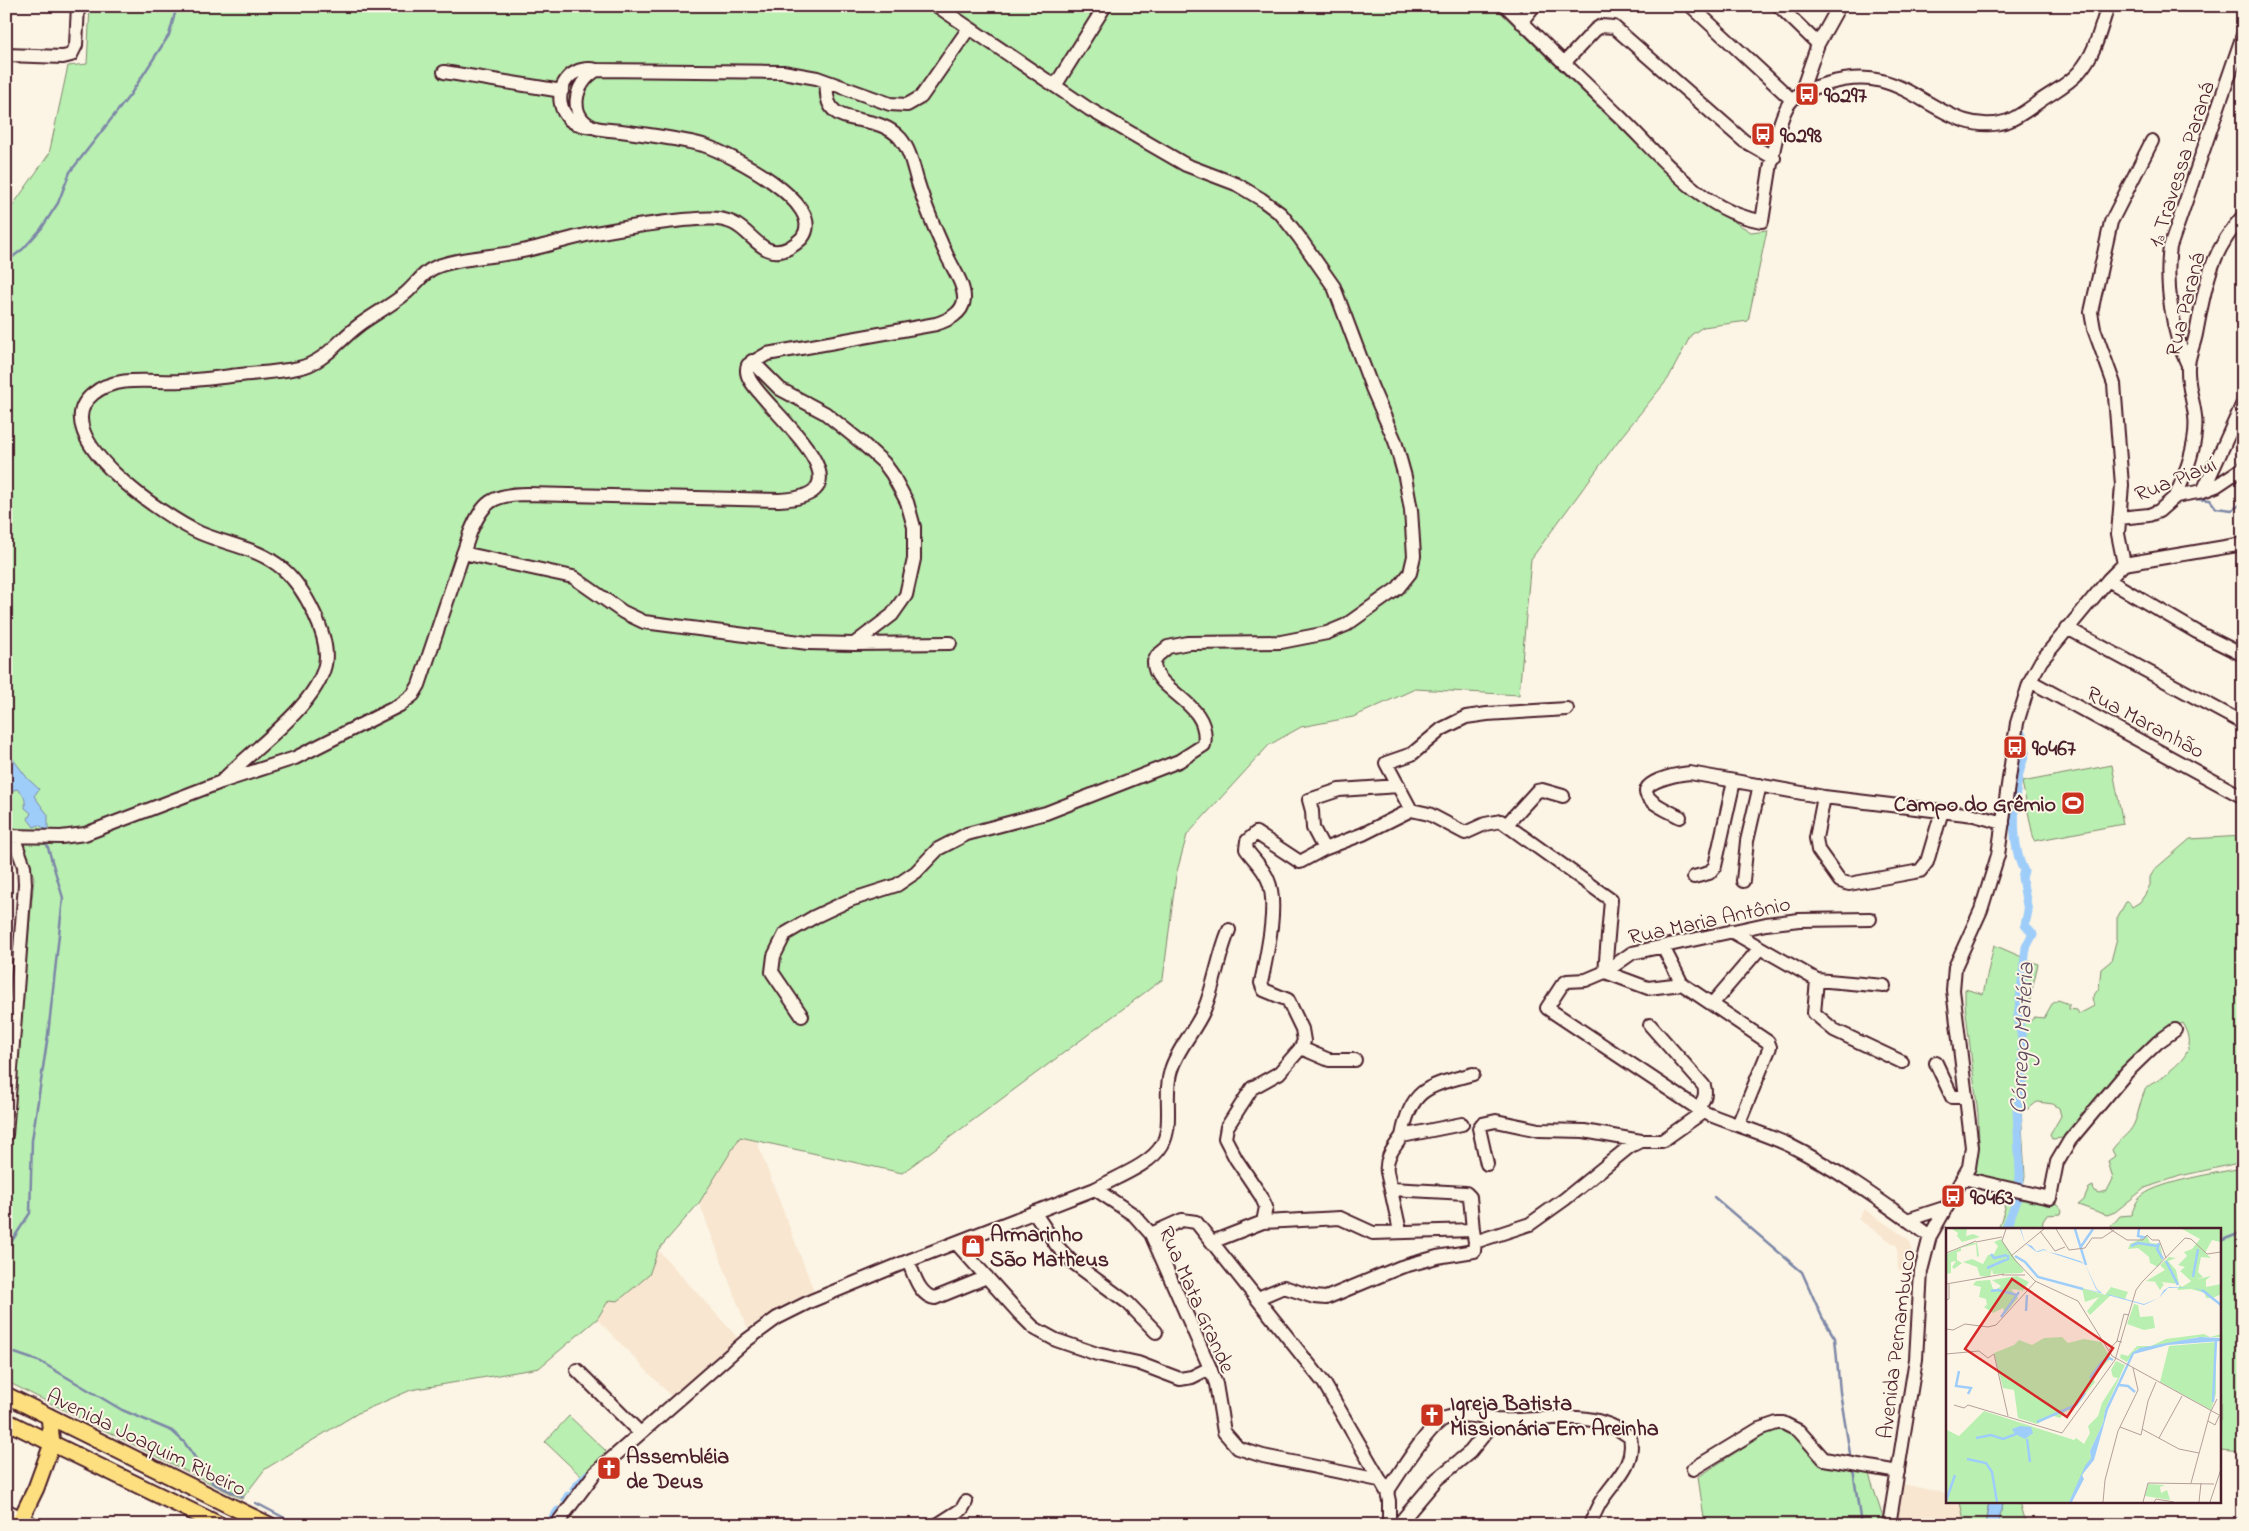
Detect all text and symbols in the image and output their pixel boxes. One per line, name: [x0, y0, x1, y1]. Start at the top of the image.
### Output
street label: 1ª Travessa Paraná: [2141, 78, 2225, 252]
bus stop icon: 90297: [1794, 81, 1820, 107]
place label: 90297: [1823, 81, 1868, 113]
bus stop icon: 90298: [1750, 121, 1776, 147]
place label: 90298: [1779, 121, 1823, 153]
street label: Rua Paraná: [2159, 249, 2215, 360]
street label: Rua Piauí: [2130, 450, 2222, 512]
street label: Rua Maranhão: [2080, 679, 2209, 768]
bus stop icon: 90467: [2002, 734, 2028, 760]
place label: 90467: [2031, 734, 2077, 766]
place label: Campo do Grêmio: [1894, 790, 2056, 822]
sports icon: Campo do Grêmio: [2060, 790, 2086, 816]
street label: Rua Maria Antônio: [1626, 889, 1794, 955]
water label: Córrego Matéria: [2002, 960, 2045, 1115]
bus stop icon: 90463: [1940, 1183, 1966, 1209]
place label: 90463: [1969, 1183, 2014, 1215]
place label: Armarinho São Matheus: [990, 1220, 1109, 1277]
street label: Rua Mata Grande: [1149, 1222, 1242, 1379]
inset map: [1946, 1228, 2222, 1504]
shop icon: Armarinho São Matheus: [960, 1233, 986, 1259]
street label: Avenida Pernambuco: [1870, 1248, 1925, 1441]
street label: Avenida Joaquim Ribeiro: [40, 1381, 251, 1506]
place label: Igreja Batista Missionária Em Areinha: [1450, 1389, 1659, 1446]
church icon: Igreja Batista Missionária Em Areinha: [1419, 1402, 1445, 1428]
place label: Assembléia de Deus: [626, 1442, 729, 1499]
church icon: Assembléia de Deus: [596, 1455, 622, 1481]

